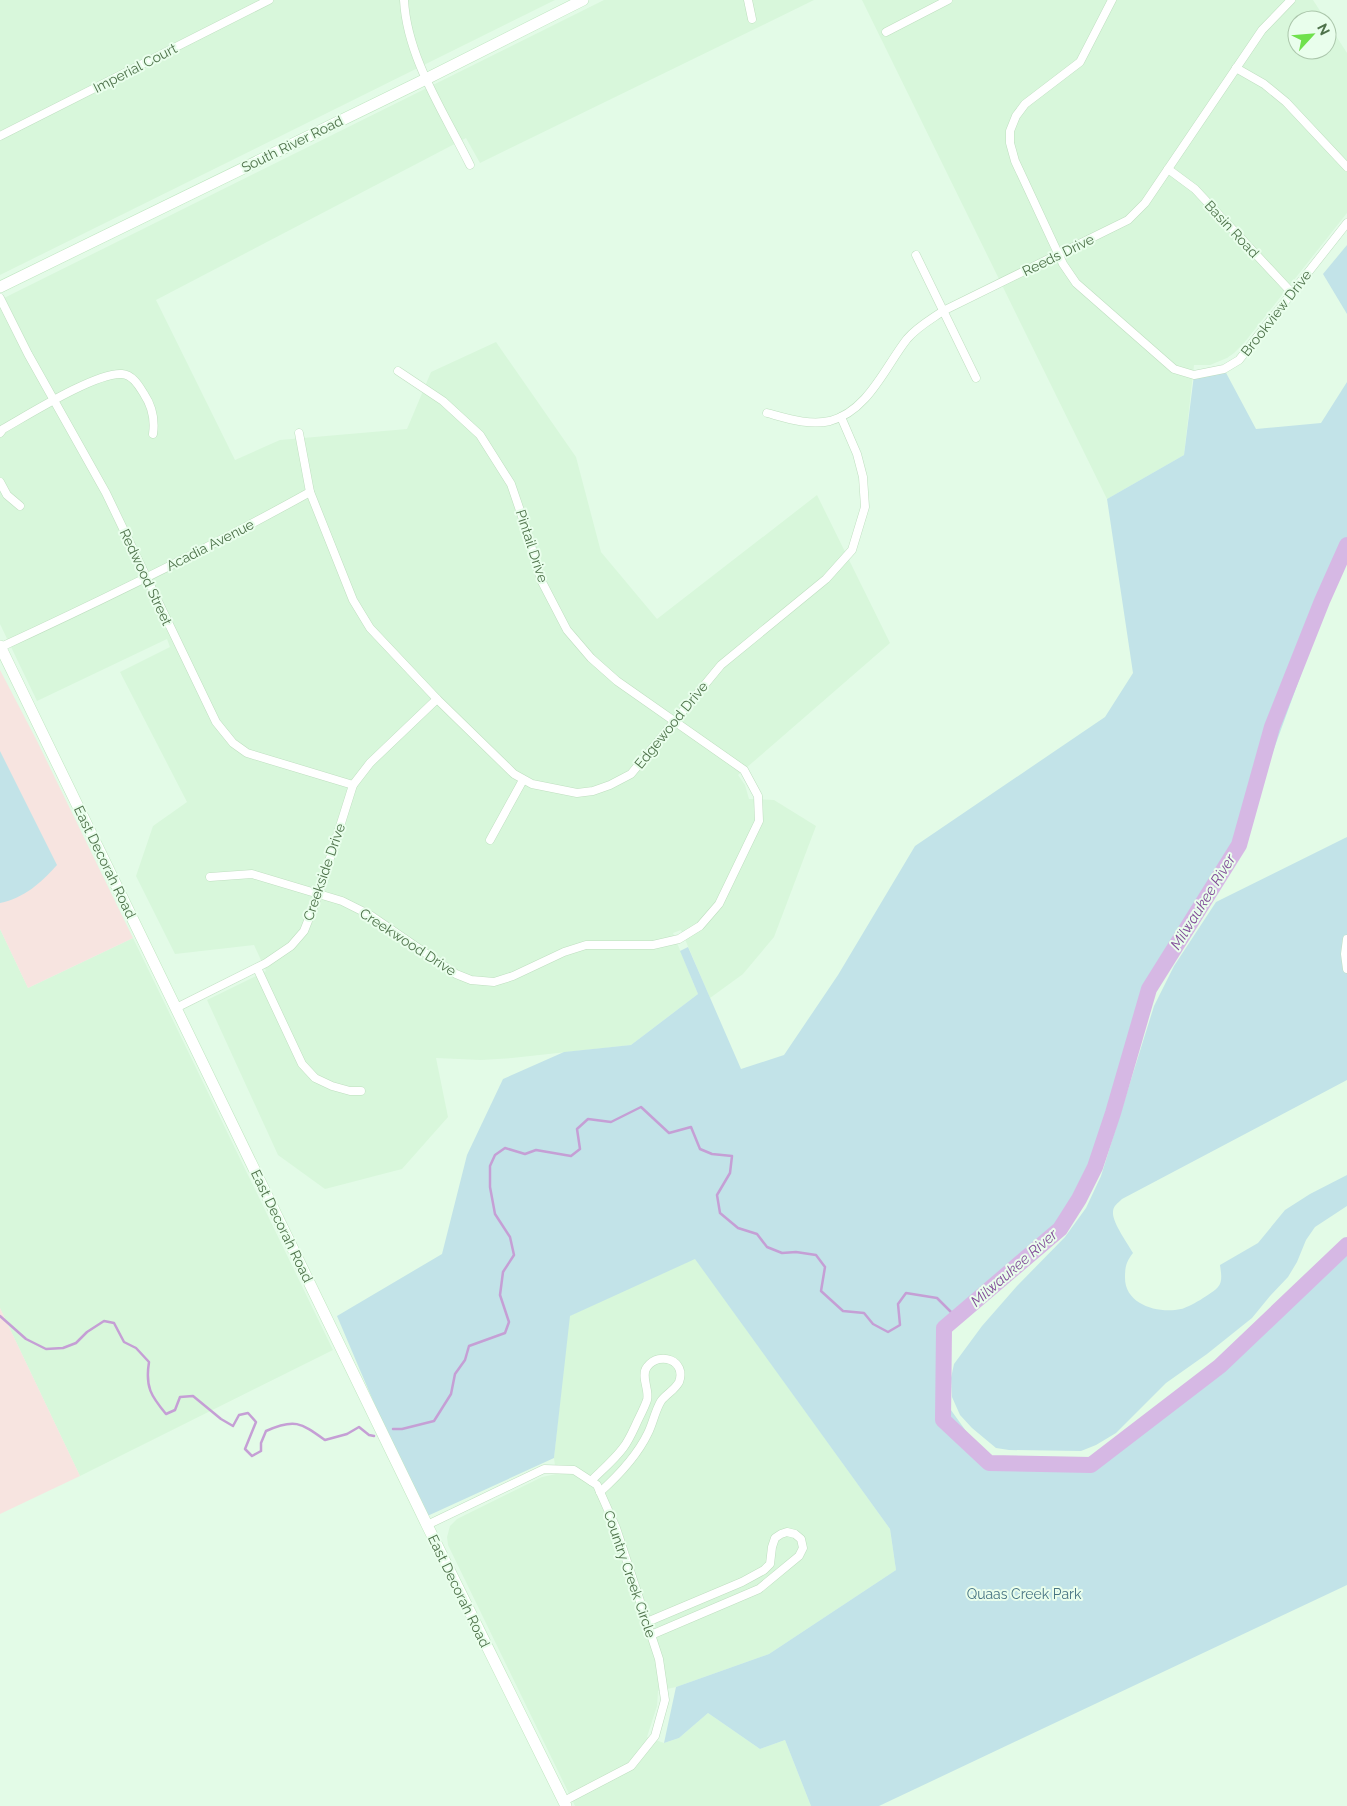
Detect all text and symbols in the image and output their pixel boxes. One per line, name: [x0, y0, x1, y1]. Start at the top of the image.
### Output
north arrow: [1287, 10, 1337, 60]
text: N: [1314, 21, 1333, 38]
street label: Imperial Court: [91, 40, 180, 96]
street label: South River Road: [239, 113, 345, 175]
street label: Basin Road: [1202, 197, 1262, 261]
street label: Reeds Drive: [1020, 231, 1096, 279]
street label: Brookview Drive: [1237, 267, 1315, 359]
street label: Pintail Drive: [513, 508, 551, 584]
street label: Acadia Avenue: [164, 516, 256, 574]
street label: Redwood Street: [117, 526, 176, 628]
street label: Edgewood Drive: [631, 678, 711, 772]
street label: East Decorah Road: [71, 803, 139, 921]
street label: Creekside Drive: [300, 821, 348, 923]
water label: Milwaukee River: [1167, 850, 1240, 953]
street label: Creekwood Drive: [357, 905, 459, 979]
street label: East Decorah Road: [248, 1167, 316, 1285]
water label: Milwaukee River: [967, 1225, 1062, 1310]
street label: Country Creek Circle: [601, 1508, 659, 1640]
street label: East Decorah Road: [425, 1532, 493, 1650]
park label: Quaas Creek Park: [967, 1586, 1082, 1602]

